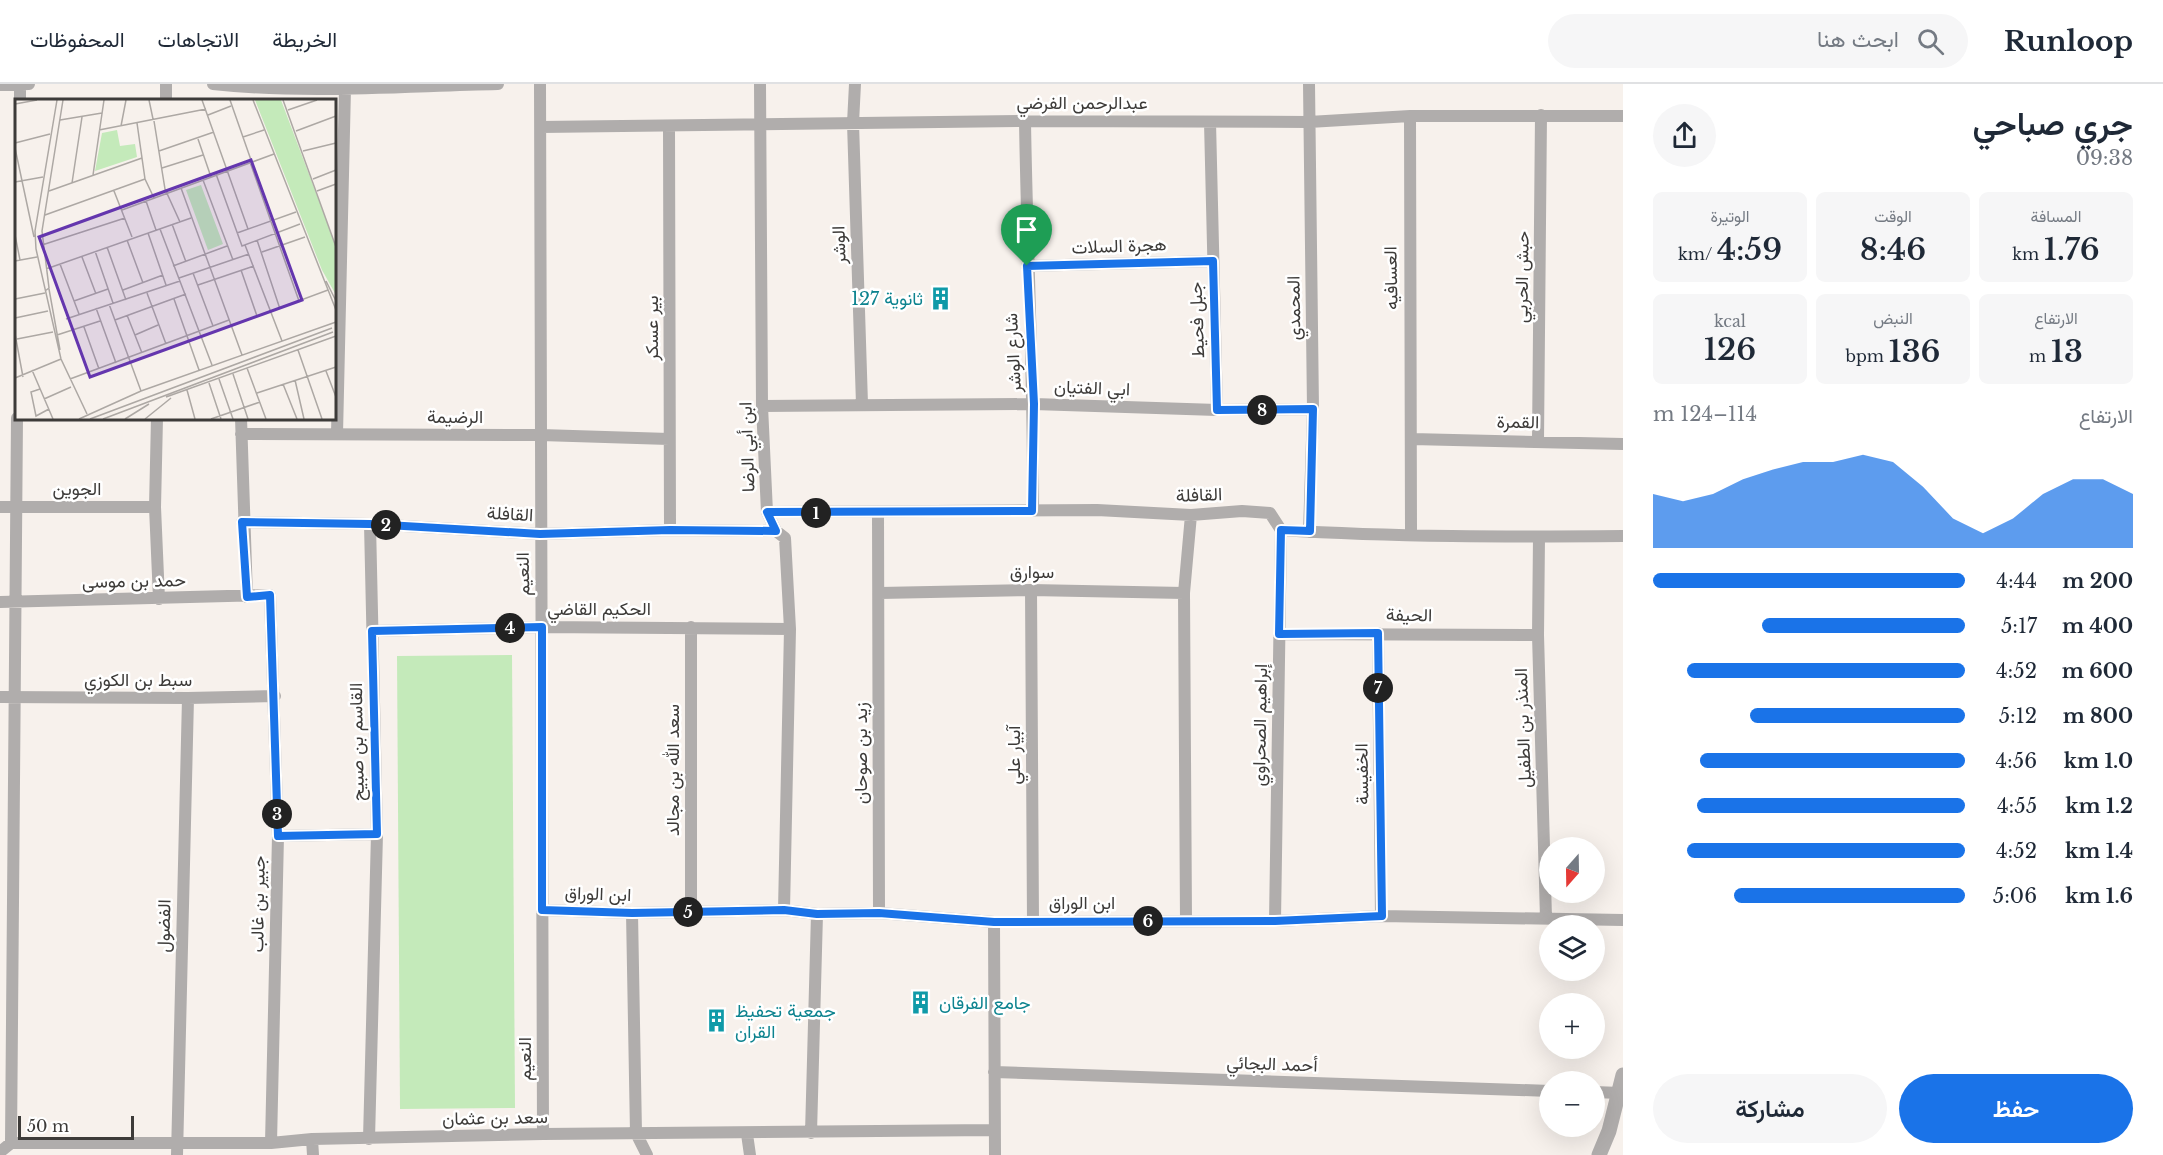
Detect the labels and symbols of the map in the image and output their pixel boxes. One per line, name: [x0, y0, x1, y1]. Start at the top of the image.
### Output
street label: عبدالرحمن الفرضي: [1016, 92, 1148, 118]
inset map: [15, 99, 336, 420]
pin: [1001, 204, 1052, 266]
street label: الوشر: [827, 225, 851, 266]
street label: حبش الحربي: [1510, 231, 1538, 324]
street label: هجرة السلات: [1071, 233, 1167, 259]
street label: العسافيه: [1379, 246, 1403, 310]
street label: المحمدي: [1282, 275, 1310, 340]
street label: جبل فحيط: [1185, 281, 1209, 359]
building icon: ثانوية 127: [928, 286, 954, 312]
place label: ثانوية 127: [851, 288, 923, 310]
street label: بير عسكر: [641, 295, 663, 362]
street label: شارع الوشر: [1000, 312, 1027, 394]
street label: ابي الفتيان: [1053, 376, 1130, 404]
pin: 8: [1247, 395, 1277, 425]
street label: ابن أبي الرضا: [734, 401, 764, 493]
street label: الرضيمة: [427, 406, 483, 428]
street label: القمرة: [1497, 411, 1539, 433]
street label: الجوين: [53, 478, 101, 500]
street label: القافلة: [1175, 483, 1223, 507]
pin: 1: [801, 498, 831, 528]
street label: القافلة: [486, 502, 534, 526]
pin: 2: [371, 510, 401, 540]
street label: النعيم: [512, 552, 535, 596]
street label: سوارق: [1010, 561, 1054, 583]
street label: حمد بن موسى: [82, 569, 186, 593]
street label: الحكيم القاضي: [547, 598, 651, 624]
street label: الحيفة: [1386, 604, 1432, 626]
pin: 4: [495, 613, 525, 643]
street label: إبراهيم الصحراوي: [1248, 663, 1276, 787]
street label: المنذر بن الطفيل: [1510, 668, 1536, 788]
street label: سبط بن الكوزي: [84, 669, 192, 695]
pin: 7: [1363, 673, 1393, 703]
street label: القاسم بن صبيح: [345, 683, 370, 801]
street label: زيد بن صوحان: [850, 702, 872, 804]
street label: سعد الله بن مجالد: [662, 704, 684, 836]
street label: آبيار علي: [1003, 724, 1029, 784]
street label: الخفيسة: [1350, 743, 1374, 805]
pin: 3: [262, 799, 292, 829]
north arrow: [1539, 837, 1605, 903]
street label: جبير بن غالب: [246, 855, 270, 953]
street label: ابن الوراق: [564, 882, 632, 906]
street label: ابن الوراق: [1049, 892, 1115, 914]
pin: 5: [673, 897, 703, 927]
street label: الفضول: [153, 899, 175, 953]
pin: 6: [1133, 906, 1163, 936]
building icon: جامع الفرقان: [908, 990, 934, 1016]
place label: جامع الفرقان: [939, 992, 1031, 1015]
place label: جمعية تحفيظ القران: [735, 1000, 836, 1043]
building icon: جمعية تحفيظ القران: [704, 1008, 730, 1034]
street label: النعيم: [514, 1037, 537, 1081]
street label: أحمد البجائي: [1226, 1051, 1318, 1081]
street label: سعد بن عثمان: [442, 1106, 548, 1130]
scale bar: [18, 1113, 134, 1140]

